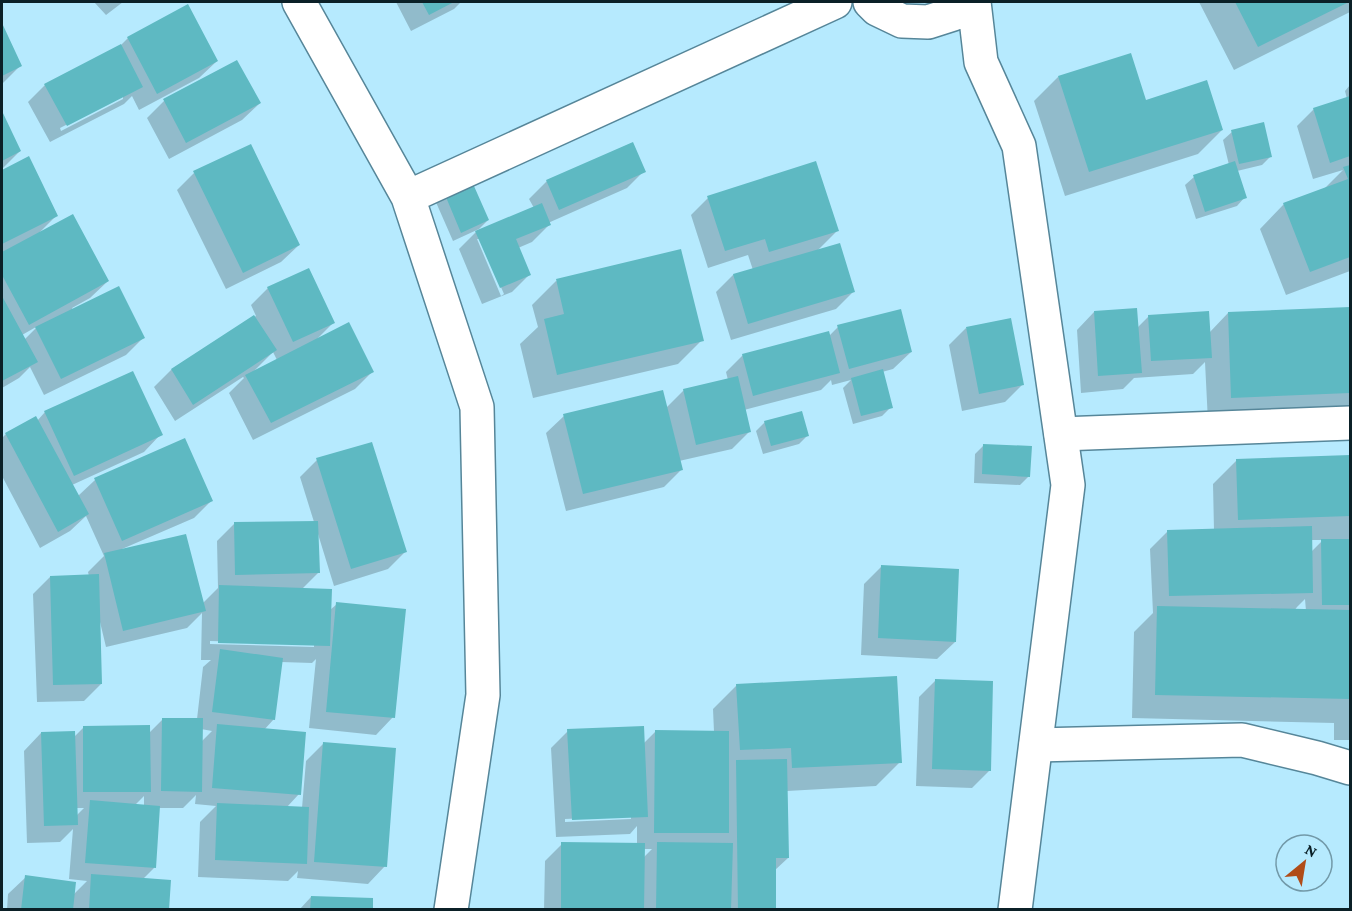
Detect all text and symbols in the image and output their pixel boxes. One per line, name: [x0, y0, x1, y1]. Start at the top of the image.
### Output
north arrow: [1274, 833, 1334, 893]
text: N: [1302, 840, 1320, 861]

